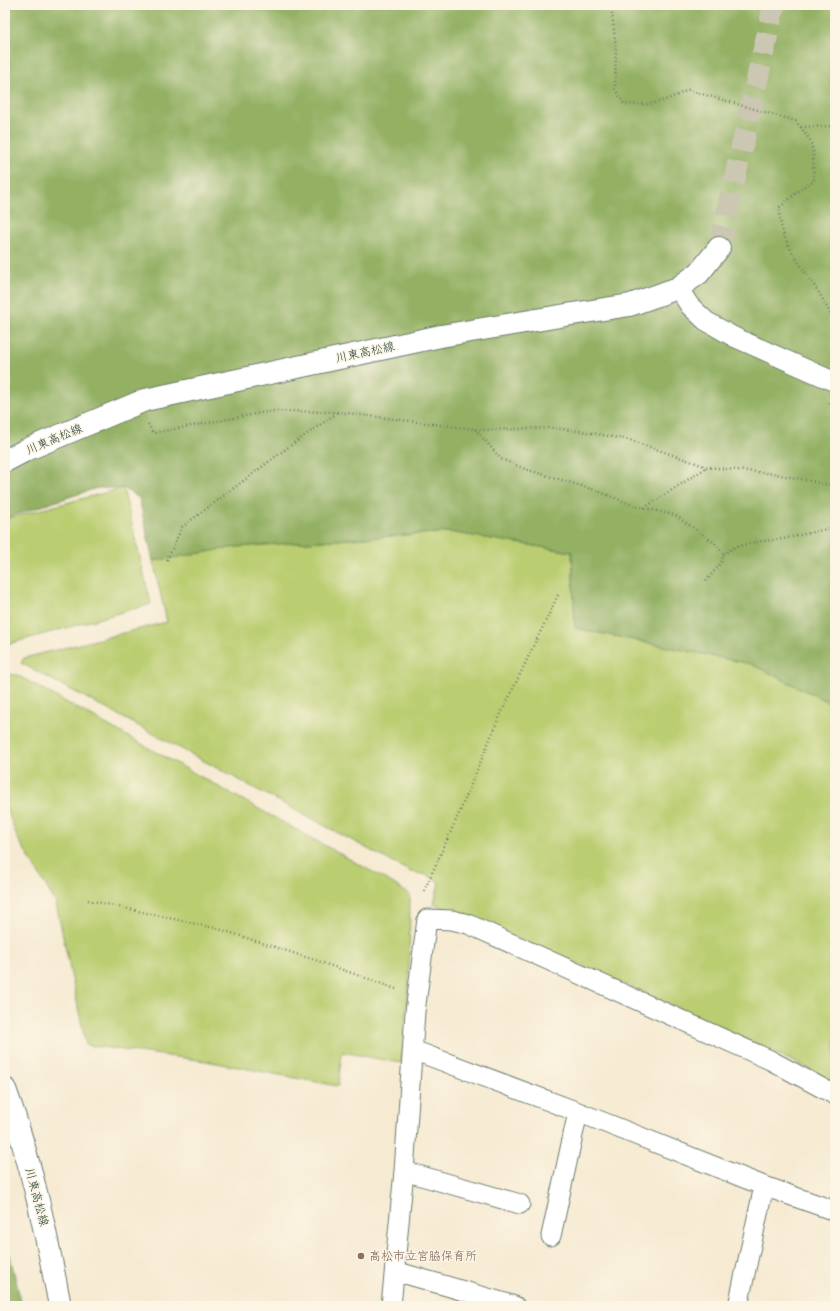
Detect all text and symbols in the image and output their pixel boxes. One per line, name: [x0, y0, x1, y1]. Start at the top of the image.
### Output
street label: 川東高松線: [334, 339, 396, 365]
street label: 川東高松線: [24, 421, 84, 457]
street label: 川東高松線: [22, 1166, 52, 1228]
place label: 高松市立宮脇保育所: [369, 1249, 477, 1263]
marker: 高松市立宮脇保育所: [356, 1251, 366, 1261]

